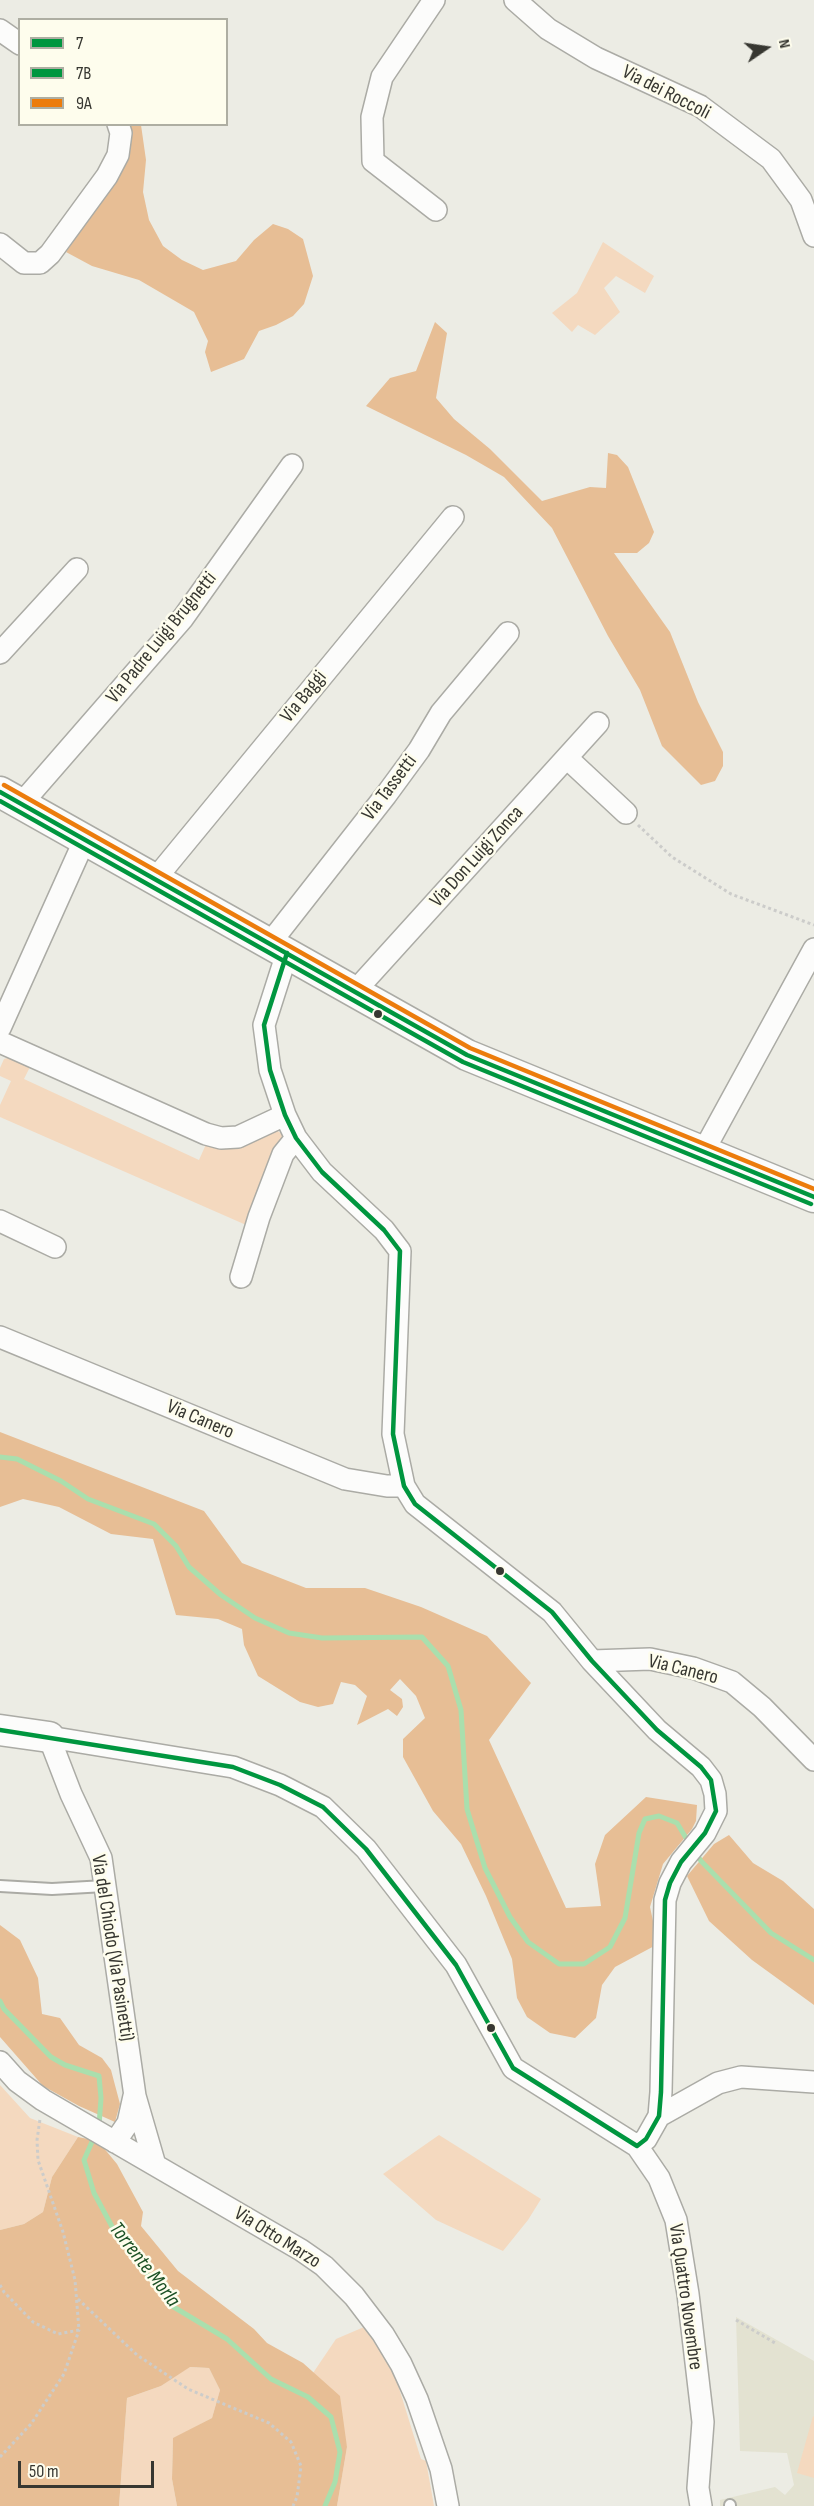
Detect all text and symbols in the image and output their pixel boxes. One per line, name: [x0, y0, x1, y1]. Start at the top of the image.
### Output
legend: [18, 18, 228, 126]
north arrow: [736, 18, 796, 78]
text: 7: [76, 33, 83, 54]
text: N: [774, 38, 794, 50]
street label: Via dei Roccoli: [618, 60, 714, 126]
text: 7B: [76, 63, 91, 84]
text: 9A: [76, 93, 92, 114]
street label: Via Padre Luigi Brugnetti: [102, 567, 222, 709]
street label: Via Baggi: [276, 666, 332, 728]
street label: Via Tassetti: [358, 750, 422, 826]
street label: Via Don Luigi Zonca: [425, 801, 529, 913]
unlabelled marker: [372, 1008, 384, 1020]
street label: Via Canero: [163, 1395, 237, 1445]
unlabelled marker: [494, 1565, 506, 1577]
street label: Via Canero: [646, 1650, 720, 1690]
street label: Via del Chiodo (Via Pasinetti): [85, 1853, 139, 2043]
unlabelled marker: [485, 2022, 497, 2034]
street label: Via Otto Marzo: [229, 2202, 325, 2274]
water label: Torrente Morla: [103, 2218, 185, 2312]
street label: Via Quattro Novembre: [663, 2222, 707, 2372]
scale bar: [21, 2449, 158, 2487]
text: 50 m: [29, 2461, 59, 2482]

